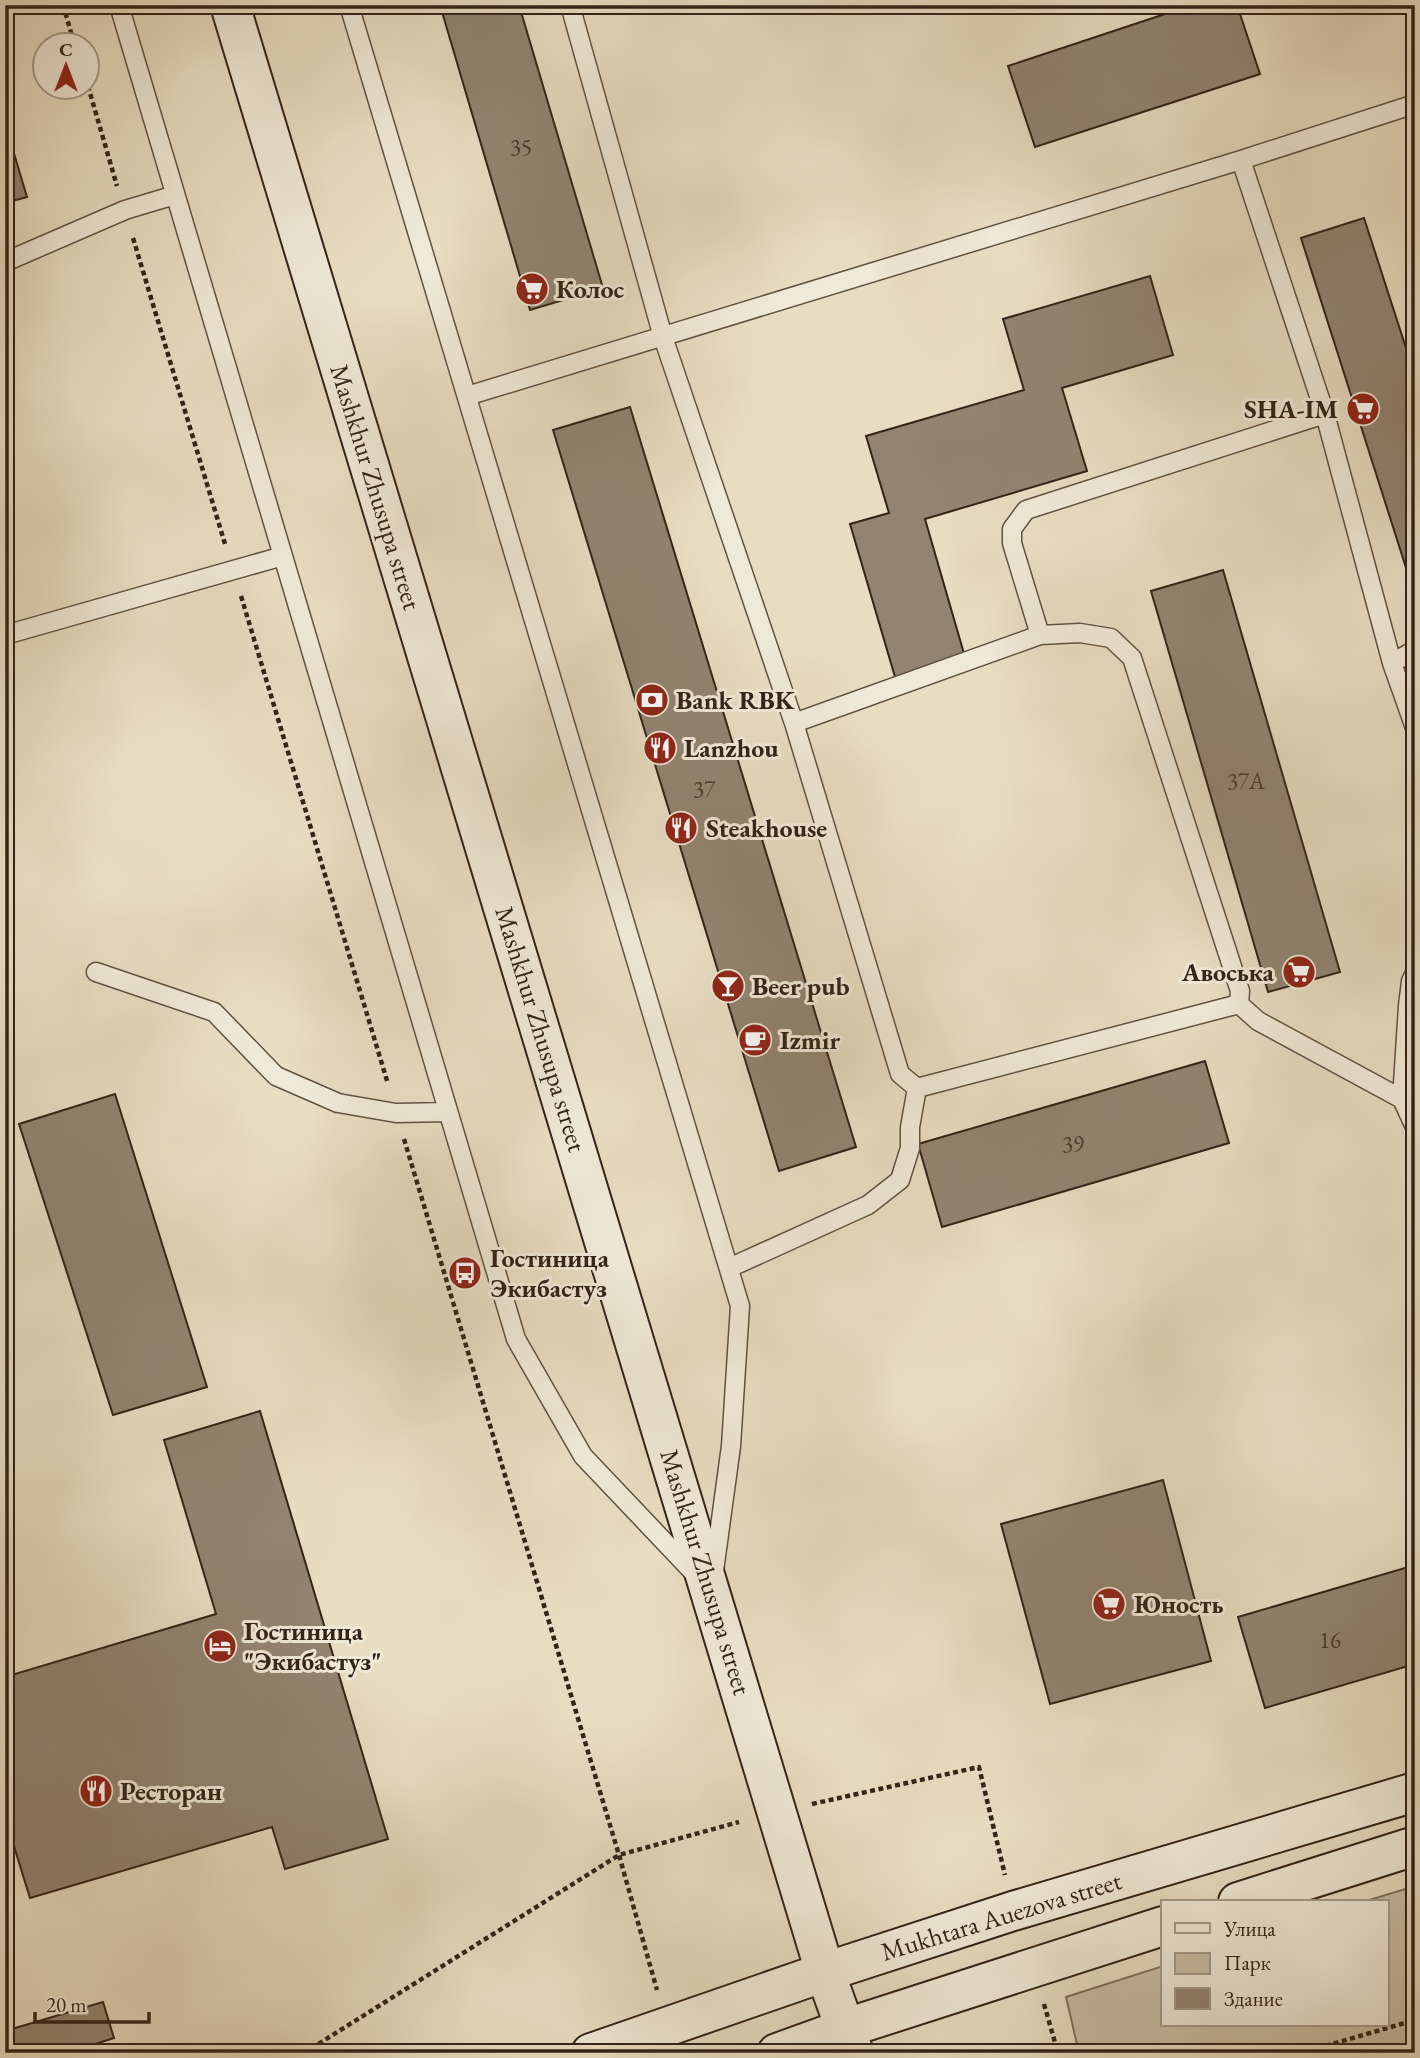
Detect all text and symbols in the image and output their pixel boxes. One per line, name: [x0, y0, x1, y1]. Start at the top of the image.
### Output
north arrow: [32, 32, 102, 102]
text: С: [59, 37, 73, 62]
house number: 35: [510, 132, 532, 162]
supermarket icon: Колос: [513, 270, 551, 308]
place label: Колос: [556, 272, 625, 306]
street label: Mashkhur Zhusupa street: [322, 360, 430, 614]
supermarket icon: SHA-IM: [1344, 390, 1382, 428]
place label: SHA-IM: [1244, 392, 1338, 426]
bank icon: Bank RBK: [633, 681, 671, 719]
place label: Bank RBK: [676, 683, 796, 717]
restaurant icon: Lanzhou: [641, 729, 679, 767]
place label: Lanzhou: [684, 731, 779, 765]
house number: 37А: [1227, 766, 1266, 796]
house number: 37: [693, 774, 716, 804]
restaurant icon: Steakhouse: [662, 809, 700, 847]
place label: Steakhouse: [706, 811, 827, 845]
street label: Mashkhur Zhusupa street: [487, 902, 595, 1156]
supermarket icon: Авоська: [1280, 953, 1318, 991]
place label: Авоська: [1181, 955, 1275, 989]
bar icon: Beer pub: [709, 967, 747, 1005]
place label: Beer pub: [752, 969, 850, 1003]
cafe icon: Izmir: [736, 1021, 774, 1059]
place label: Izmir: [780, 1023, 840, 1057]
house number: 39: [1062, 1129, 1084, 1159]
place label: Гостиница Экибастуз: [490, 1241, 610, 1305]
bus stop icon: Гостиница Экибастуз: [446, 1254, 484, 1292]
street label: Mashkhur Zhusupa street: [652, 1445, 760, 1699]
supermarket icon: Юность: [1090, 1585, 1128, 1623]
place label: Юность: [1134, 1587, 1224, 1621]
place label: Гостиница "Экибастуз": [244, 1614, 382, 1678]
house number: 16: [1319, 1625, 1341, 1655]
hotel icon: Гостиница "Экибастуз": [201, 1627, 239, 1665]
restaurant icon: Ресторан: [77, 1772, 115, 1810]
place label: Ресторан: [120, 1774, 222, 1808]
street label: Mukhtara Auezova street: [877, 1863, 1125, 1969]
legend: [1161, 1900, 1388, 2026]
text: Улица: [1223, 1915, 1276, 1942]
text: Парк: [1224, 1949, 1271, 1976]
scale bar: [35, 1981, 149, 2025]
text: Здание: [1224, 1985, 1283, 2012]
text: 20 m: [46, 1991, 87, 2018]

